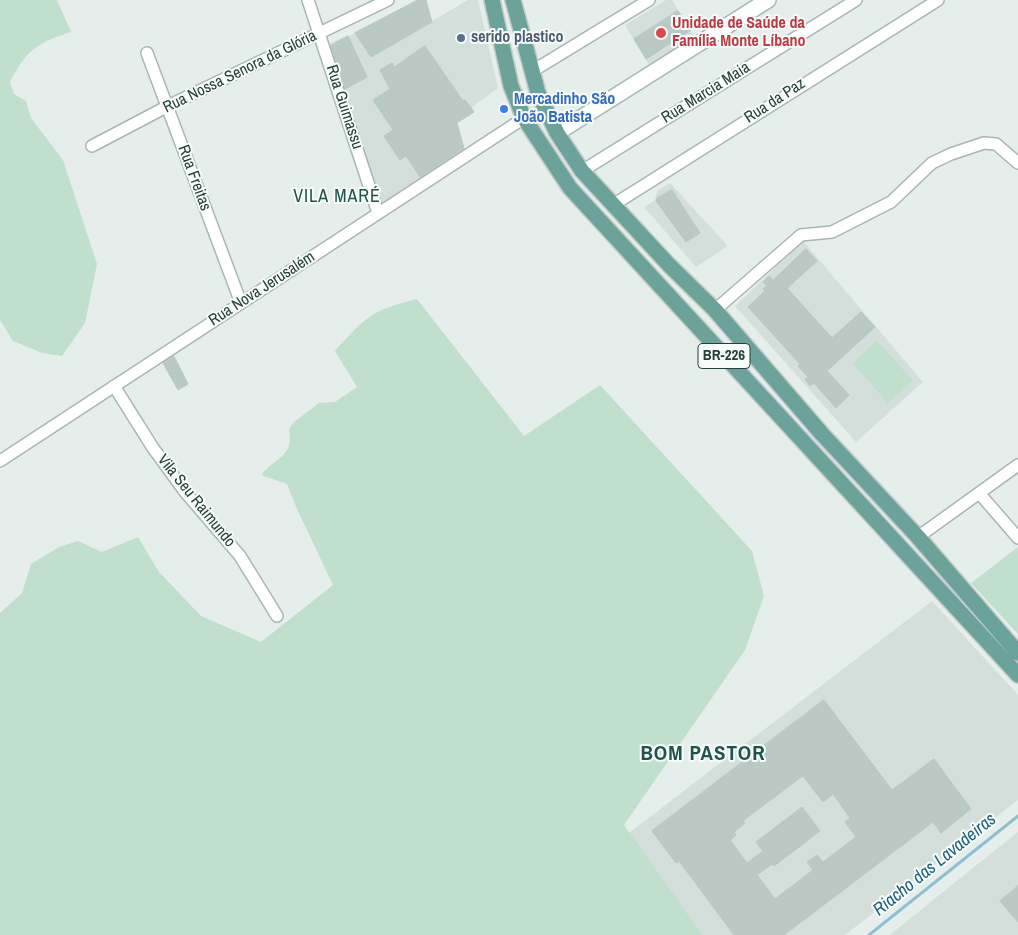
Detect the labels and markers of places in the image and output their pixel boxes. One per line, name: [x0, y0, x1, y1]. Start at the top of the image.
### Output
place label: Unidade de Saúde da Família Monte Líbano: [672, 14, 806, 52]
marker: Unidade de Saúde da Família Monte Líbano: [654, 26, 668, 40]
place label: serido plastico: [471, 28, 564, 48]
marker: serido plastico: [455, 32, 467, 44]
place label: Mercadinho São João Batista: [514, 90, 615, 128]
marker: Mercadinho São João Batista: [498, 103, 510, 115]

